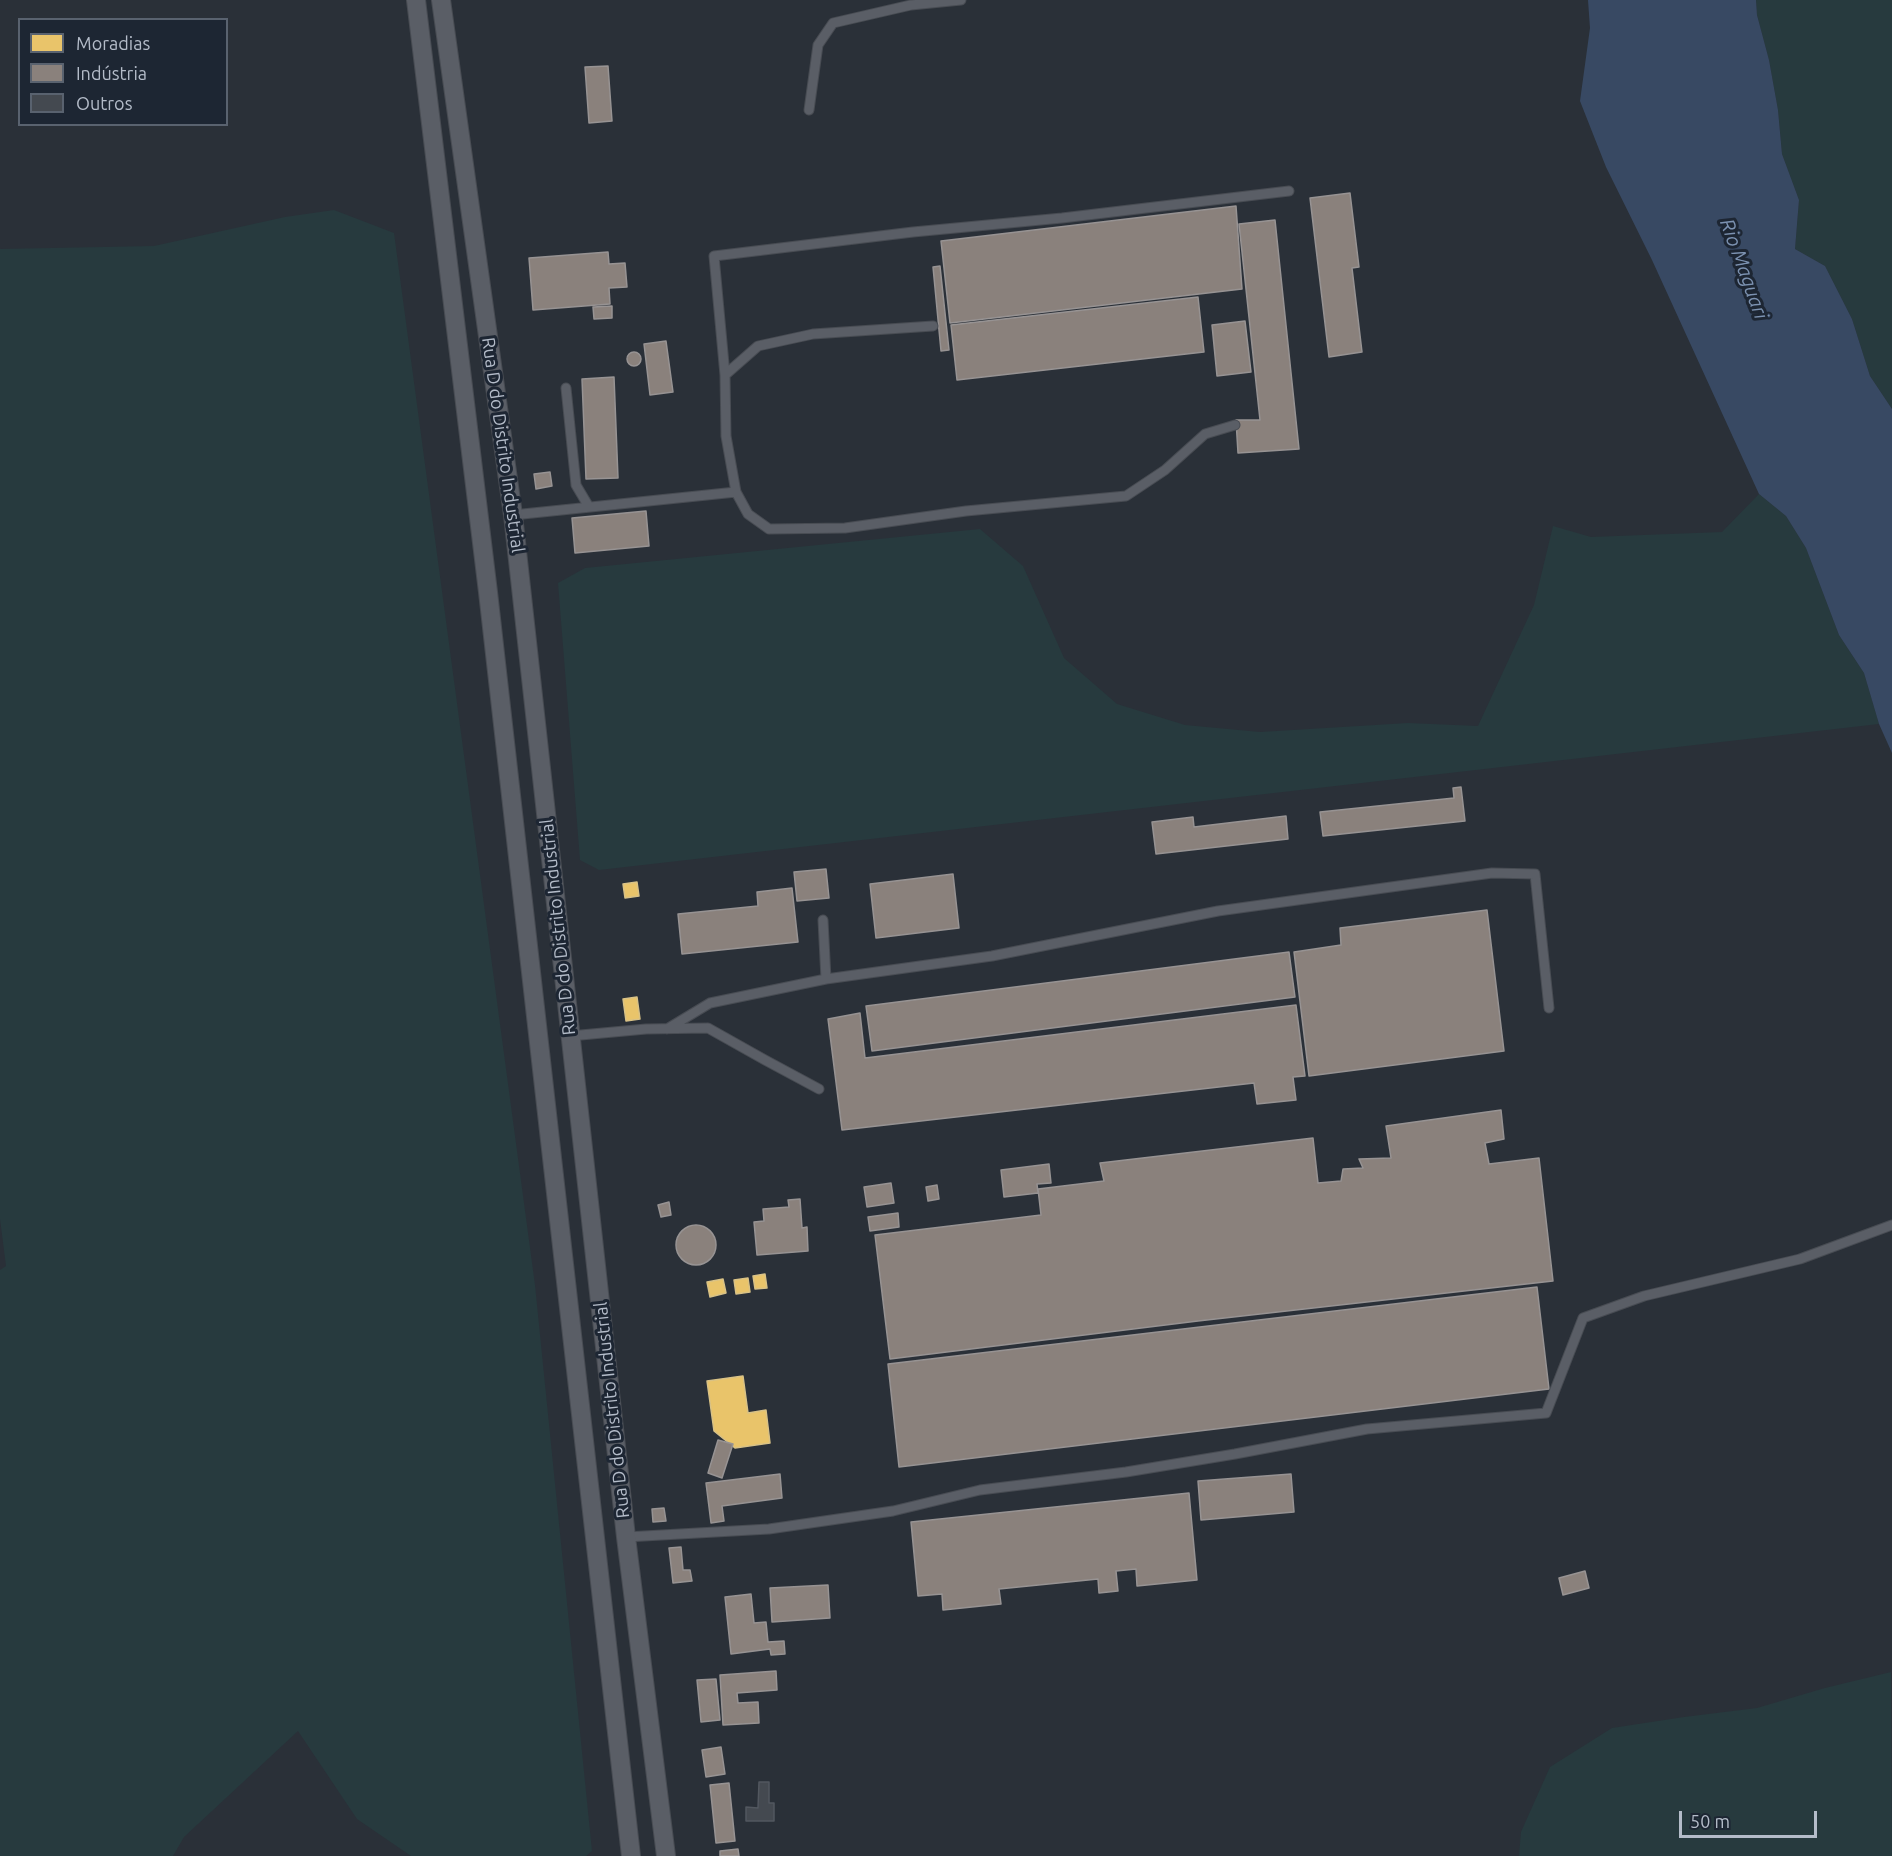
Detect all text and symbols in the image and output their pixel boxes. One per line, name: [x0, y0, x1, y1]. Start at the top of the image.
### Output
legend: [18, 18, 228, 126]
text: Moradias: [76, 33, 150, 53]
text: Indústria: [76, 63, 147, 83]
text: Outros: [76, 93, 132, 113]
water label: Rio Maguari: [1715, 215, 1773, 323]
street label: Rua D do Distrito Industrial: [477, 336, 529, 554]
street label: Rua D do Distrito Industrial: [536, 818, 580, 1036]
street label: Rua D do Distrito Industrial: [590, 1301, 634, 1519]
scale bar: [1682, 1799, 1820, 1837]
text: 50 m: [1690, 1811, 1730, 1831]

